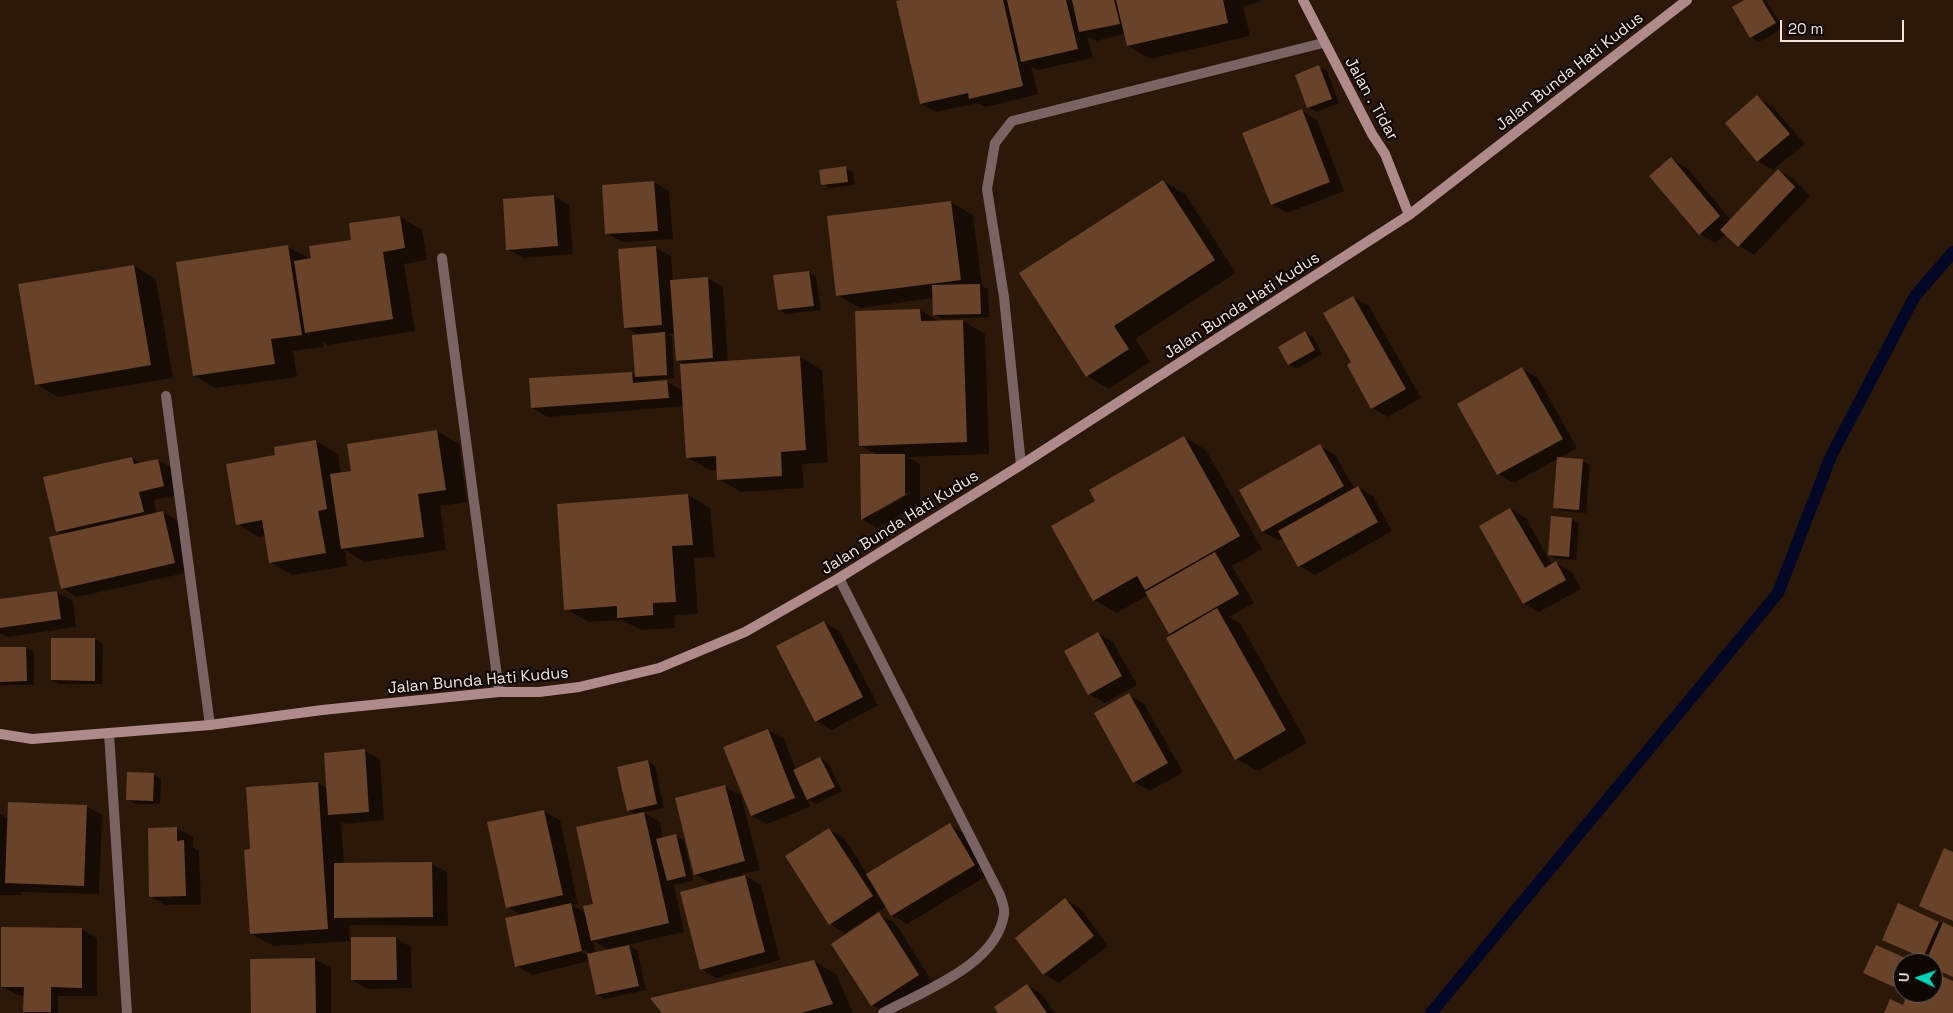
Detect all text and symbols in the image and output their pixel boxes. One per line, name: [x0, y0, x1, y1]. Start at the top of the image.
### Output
street label: Jalan Bunda Hati Kudus: [1493, 9, 1647, 135]
scale bar: [1783, 10, 1907, 42]
text: 20 m: [1788, 19, 1823, 38]
street label: Jalan . Tidar: [1340, 54, 1402, 144]
street label: Jalan Bunda Hati Kudus: [1161, 248, 1323, 364]
street label: Jalan Bunda Hati Kudus: [818, 467, 982, 579]
street label: Jalan Bunda Hati Kudus: [387, 664, 569, 698]
north arrow: [1893, 953, 1943, 1003]
text: U: [1895, 972, 1913, 982]

